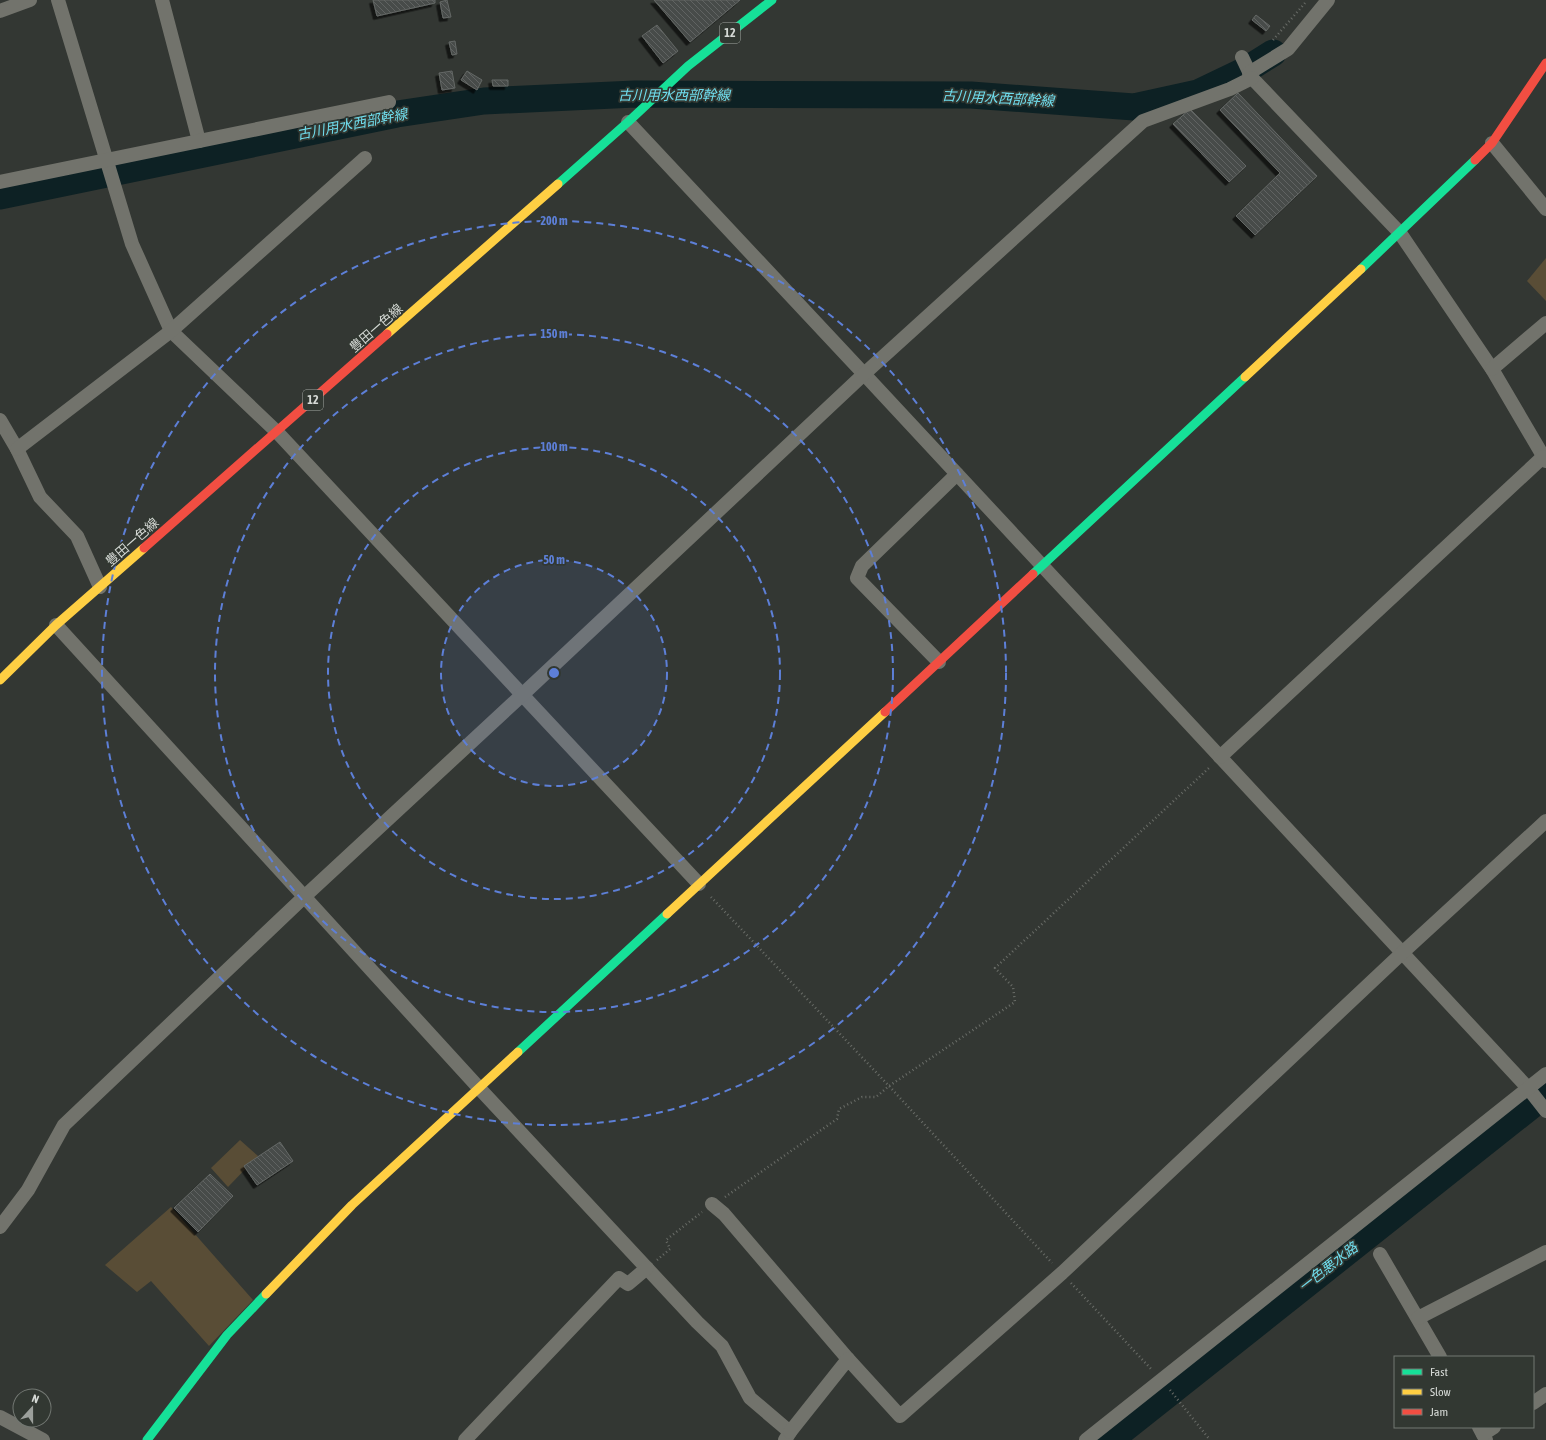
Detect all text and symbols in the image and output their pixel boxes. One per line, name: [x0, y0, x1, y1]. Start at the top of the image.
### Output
road number: 12: [720, 23, 740, 43]
water label: 古川用水西部幹線: [618, 87, 732, 103]
water label: 古川用水西部幹線: [942, 87, 1056, 109]
water label: 古川用水西部幹線: [296, 105, 410, 143]
text: 200 m: [540, 214, 568, 228]
street label: 豊田一色線: [347, 301, 405, 355]
text: 150 m: [540, 327, 568, 341]
road number: 12: [303, 390, 323, 410]
text: 100 m: [540, 440, 568, 454]
street label: 豊田一色線: [103, 515, 161, 569]
text: 50 m: [543, 553, 565, 567]
centre of rings: [547, 666, 561, 680]
water label: 一色悪水路: [1295, 1239, 1361, 1295]
legend: [1394, 1356, 1534, 1428]
text: Fast: [1430, 1365, 1448, 1379]
text: Slow: [1430, 1385, 1451, 1399]
north arrow: [12, 1388, 52, 1428]
text: N: [30, 1392, 41, 1405]
text: Jam: [1430, 1405, 1448, 1419]

